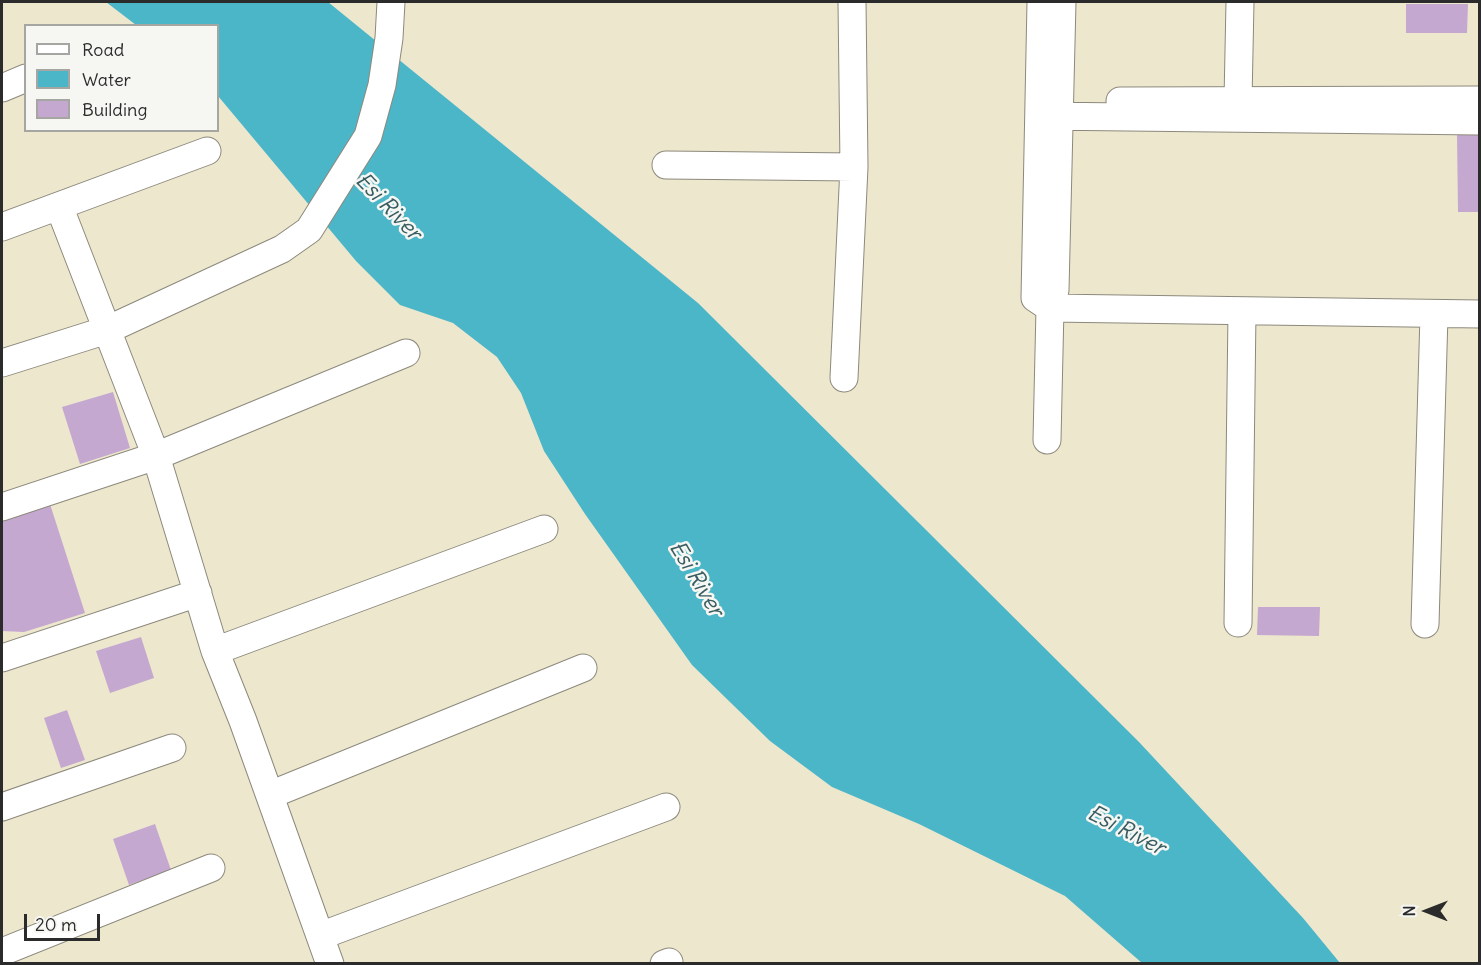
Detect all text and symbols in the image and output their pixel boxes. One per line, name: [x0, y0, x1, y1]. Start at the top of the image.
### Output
legend: [24, 24, 219, 132]
text: Road: [82, 38, 124, 61]
text: Water: [82, 68, 131, 91]
text: Building: [82, 98, 147, 121]
water label: Esi River: [349, 168, 427, 246]
water label: Esi River: [663, 536, 729, 622]
water label: Esi River: [1083, 800, 1169, 862]
north arrow: [1397, 881, 1457, 941]
scale bar: [27, 902, 104, 940]
text: N: [1399, 905, 1419, 917]
text: 20 m: [35, 913, 77, 936]

